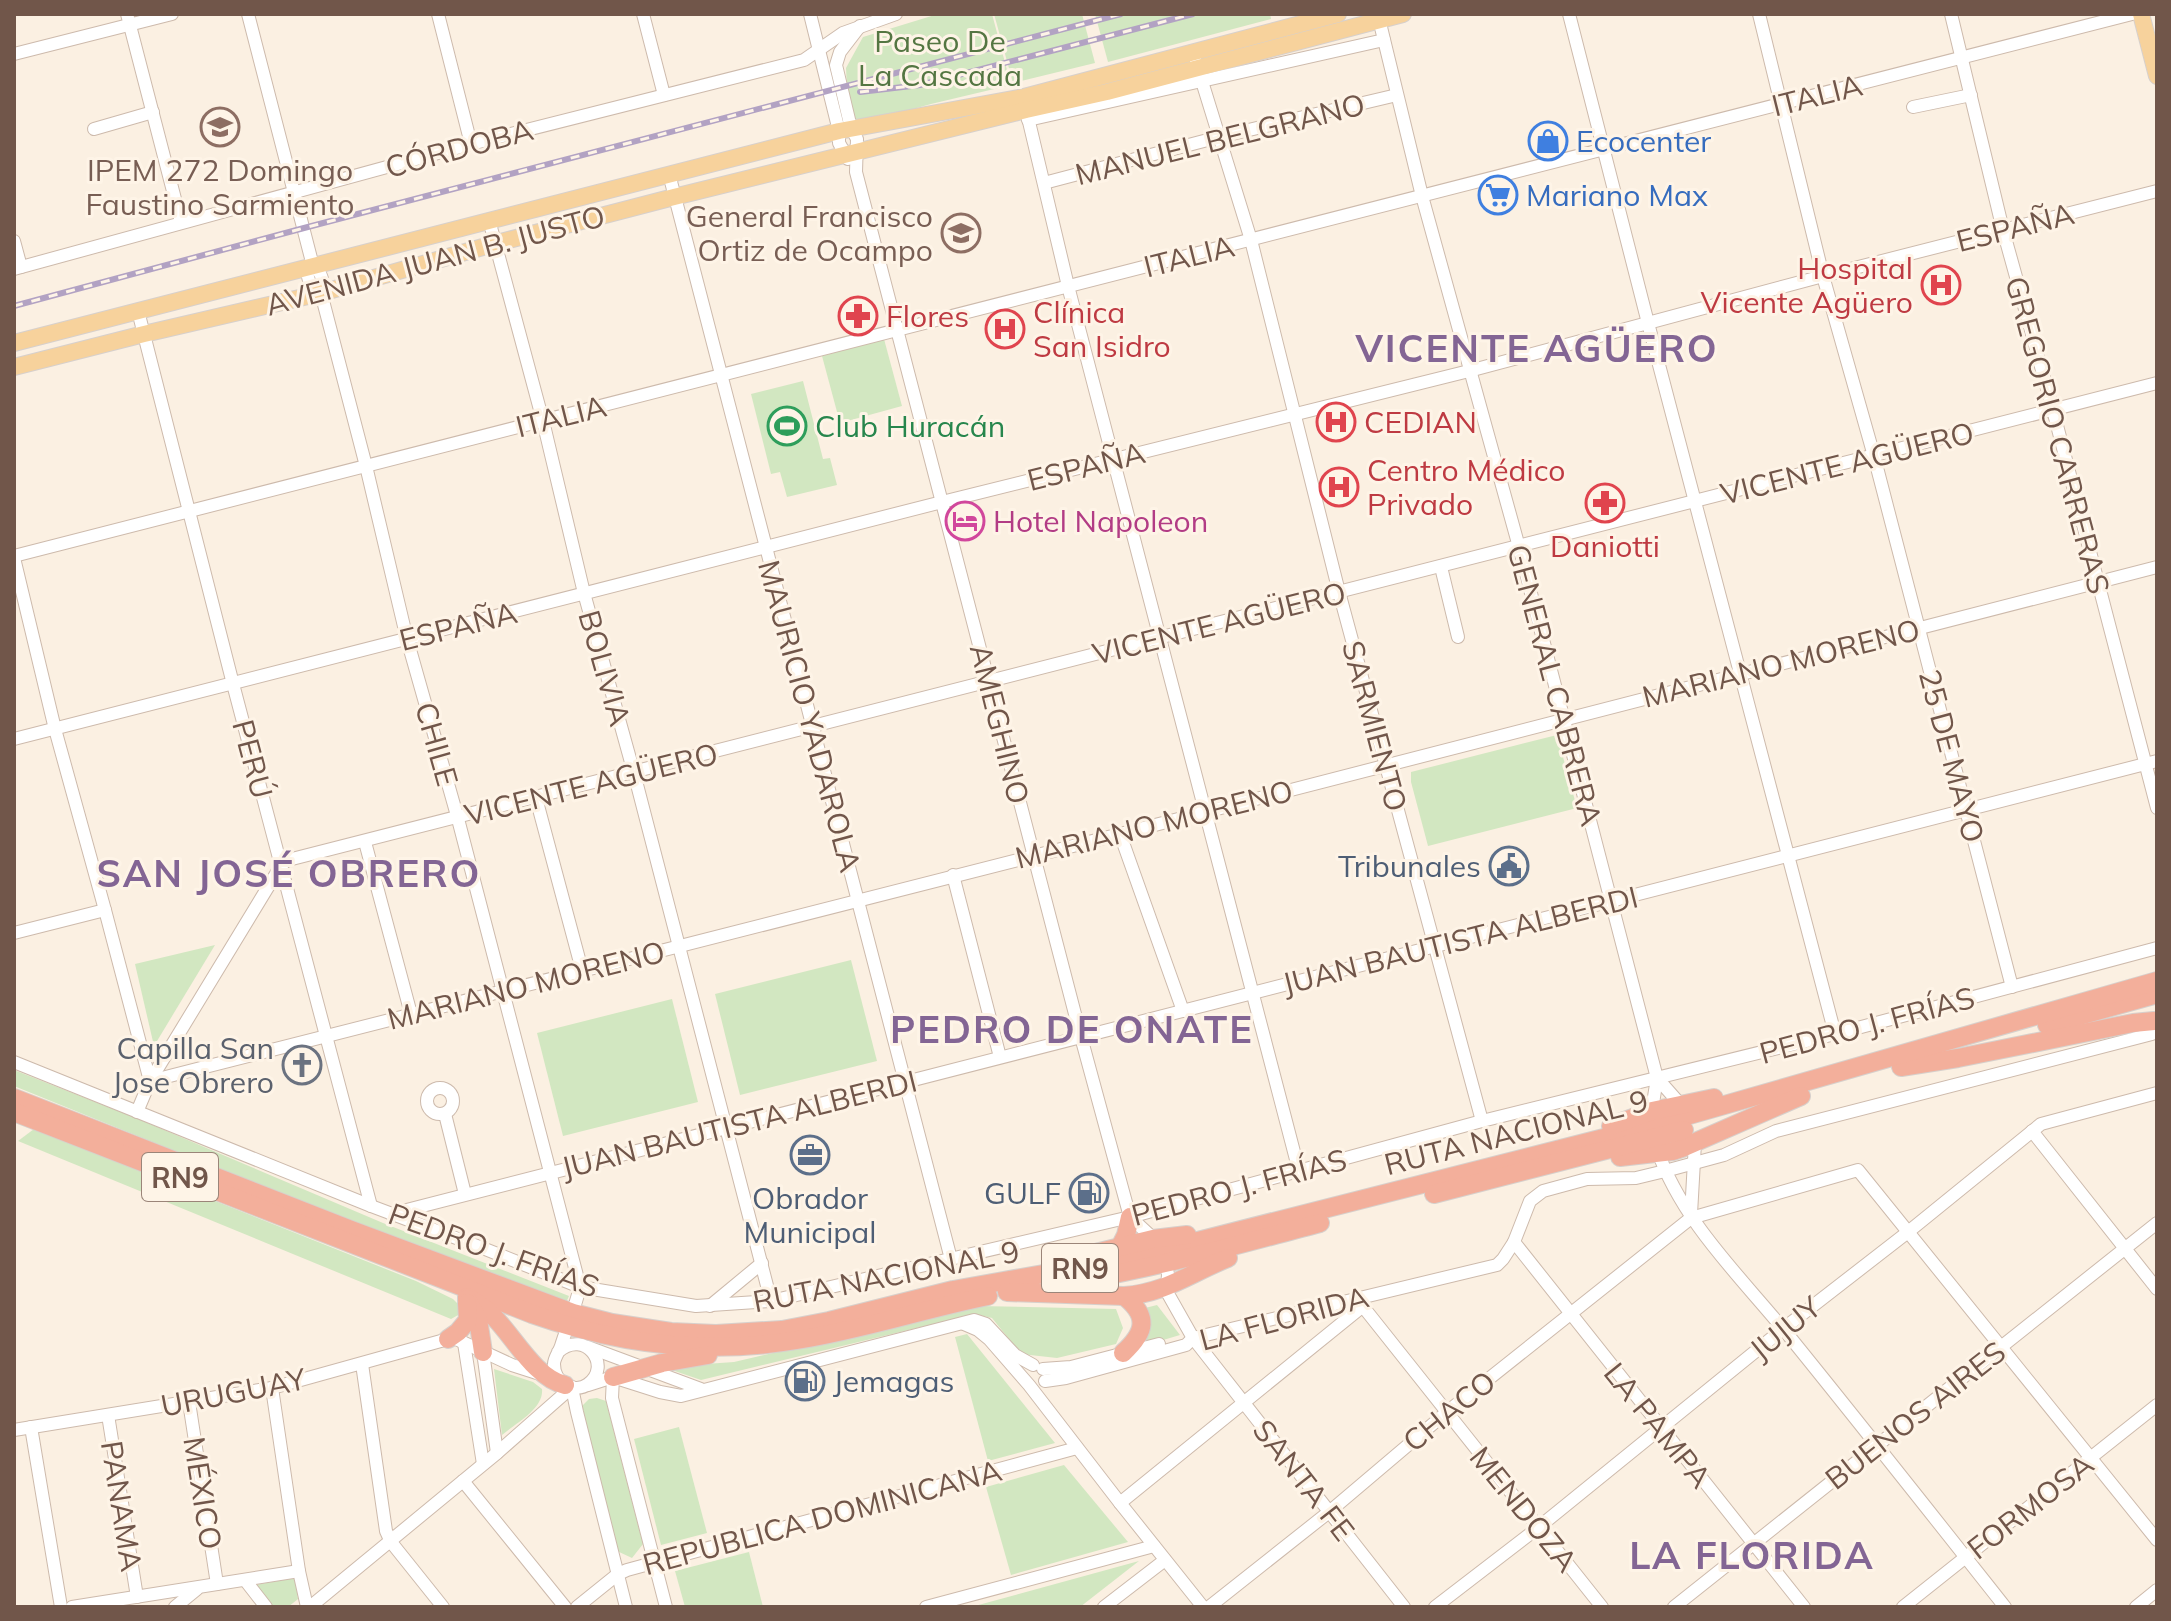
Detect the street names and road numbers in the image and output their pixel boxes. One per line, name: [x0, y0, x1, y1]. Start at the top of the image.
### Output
street label: ITALIA: [1768, 65, 1866, 125]
street label: MANUEL BELGRANO: [1071, 85, 1369, 193]
street label: CÓRDOBA: [381, 110, 537, 186]
street label: ESPAÑA: [1952, 194, 2078, 260]
street label: AVENIDA JUAN B. JUSTO: [261, 196, 609, 324]
street label: ITALIA: [1140, 226, 1238, 286]
street label: GREGORIO CARRERAS: [1997, 272, 2119, 598]
street label: ITALIA: [512, 386, 610, 446]
street label: VICENTE AGÜERO: [1716, 413, 1978, 513]
street label: ESPAÑA: [1023, 433, 1149, 499]
street label: GENERAL CABRERA: [1499, 540, 1611, 830]
street label: MAURICIO YADAROLA: [750, 556, 870, 876]
street label: VICENTE AGÜERO: [1088, 573, 1350, 673]
street label: ESPAÑA: [395, 593, 521, 659]
street label: BOLIVIA: [570, 606, 640, 730]
street label: MARIANO MORENO: [1638, 610, 1924, 716]
street label: SARMIENTO: [1334, 637, 1416, 815]
street label: AMEGHINO: [962, 640, 1038, 808]
street label: 25 DE MAYO: [1911, 665, 1993, 847]
street label: CHILE: [407, 698, 467, 790]
street label: PERÚ: [224, 716, 282, 802]
street label: VICENTE AGÜERO: [460, 734, 722, 834]
street label: MARIANO MORENO: [1011, 771, 1297, 877]
street label: JUAN BAUTISTA ALBERDI: [1278, 877, 1642, 1003]
street label: MARIANO MORENO: [383, 932, 669, 1038]
street label: PEDRO J. FRÍAS: [1755, 978, 1979, 1072]
street label: JUAN BAUTISTA ALBERDI: [557, 1061, 921, 1187]
street label: RUTA NACIONAL 9: [1380, 1081, 1652, 1183]
street label: PEDRO J. FRÍAS: [1127, 1140, 1351, 1234]
road number: RN9: [142, 1153, 218, 1201]
street label: PEDRO J. FRÍAS: [384, 1194, 604, 1306]
street label: RUTA NACIONAL 9: [750, 1232, 1022, 1320]
road number: RN9: [1042, 1244, 1118, 1292]
street label: LA FLORIDA: [1195, 1277, 1373, 1359]
street label: JUJUY: [1742, 1287, 1829, 1368]
street label: BUENOS AIRES: [1817, 1333, 2013, 1497]
street label: LA PAMPA: [1596, 1355, 1720, 1495]
street label: URUGUAY: [157, 1359, 309, 1425]
street label: CHACO: [1395, 1362, 1503, 1460]
street label: SANTA FE: [1245, 1412, 1363, 1548]
street label: MÉXICO: [175, 1434, 231, 1552]
street label: PANAMA: [93, 1438, 151, 1574]
street label: MENDOZA: [1462, 1439, 1586, 1579]
street label: FORMOSA: [1959, 1445, 2101, 1567]
street label: REPUBLICA DOMINICANA: [638, 1451, 1006, 1583]

